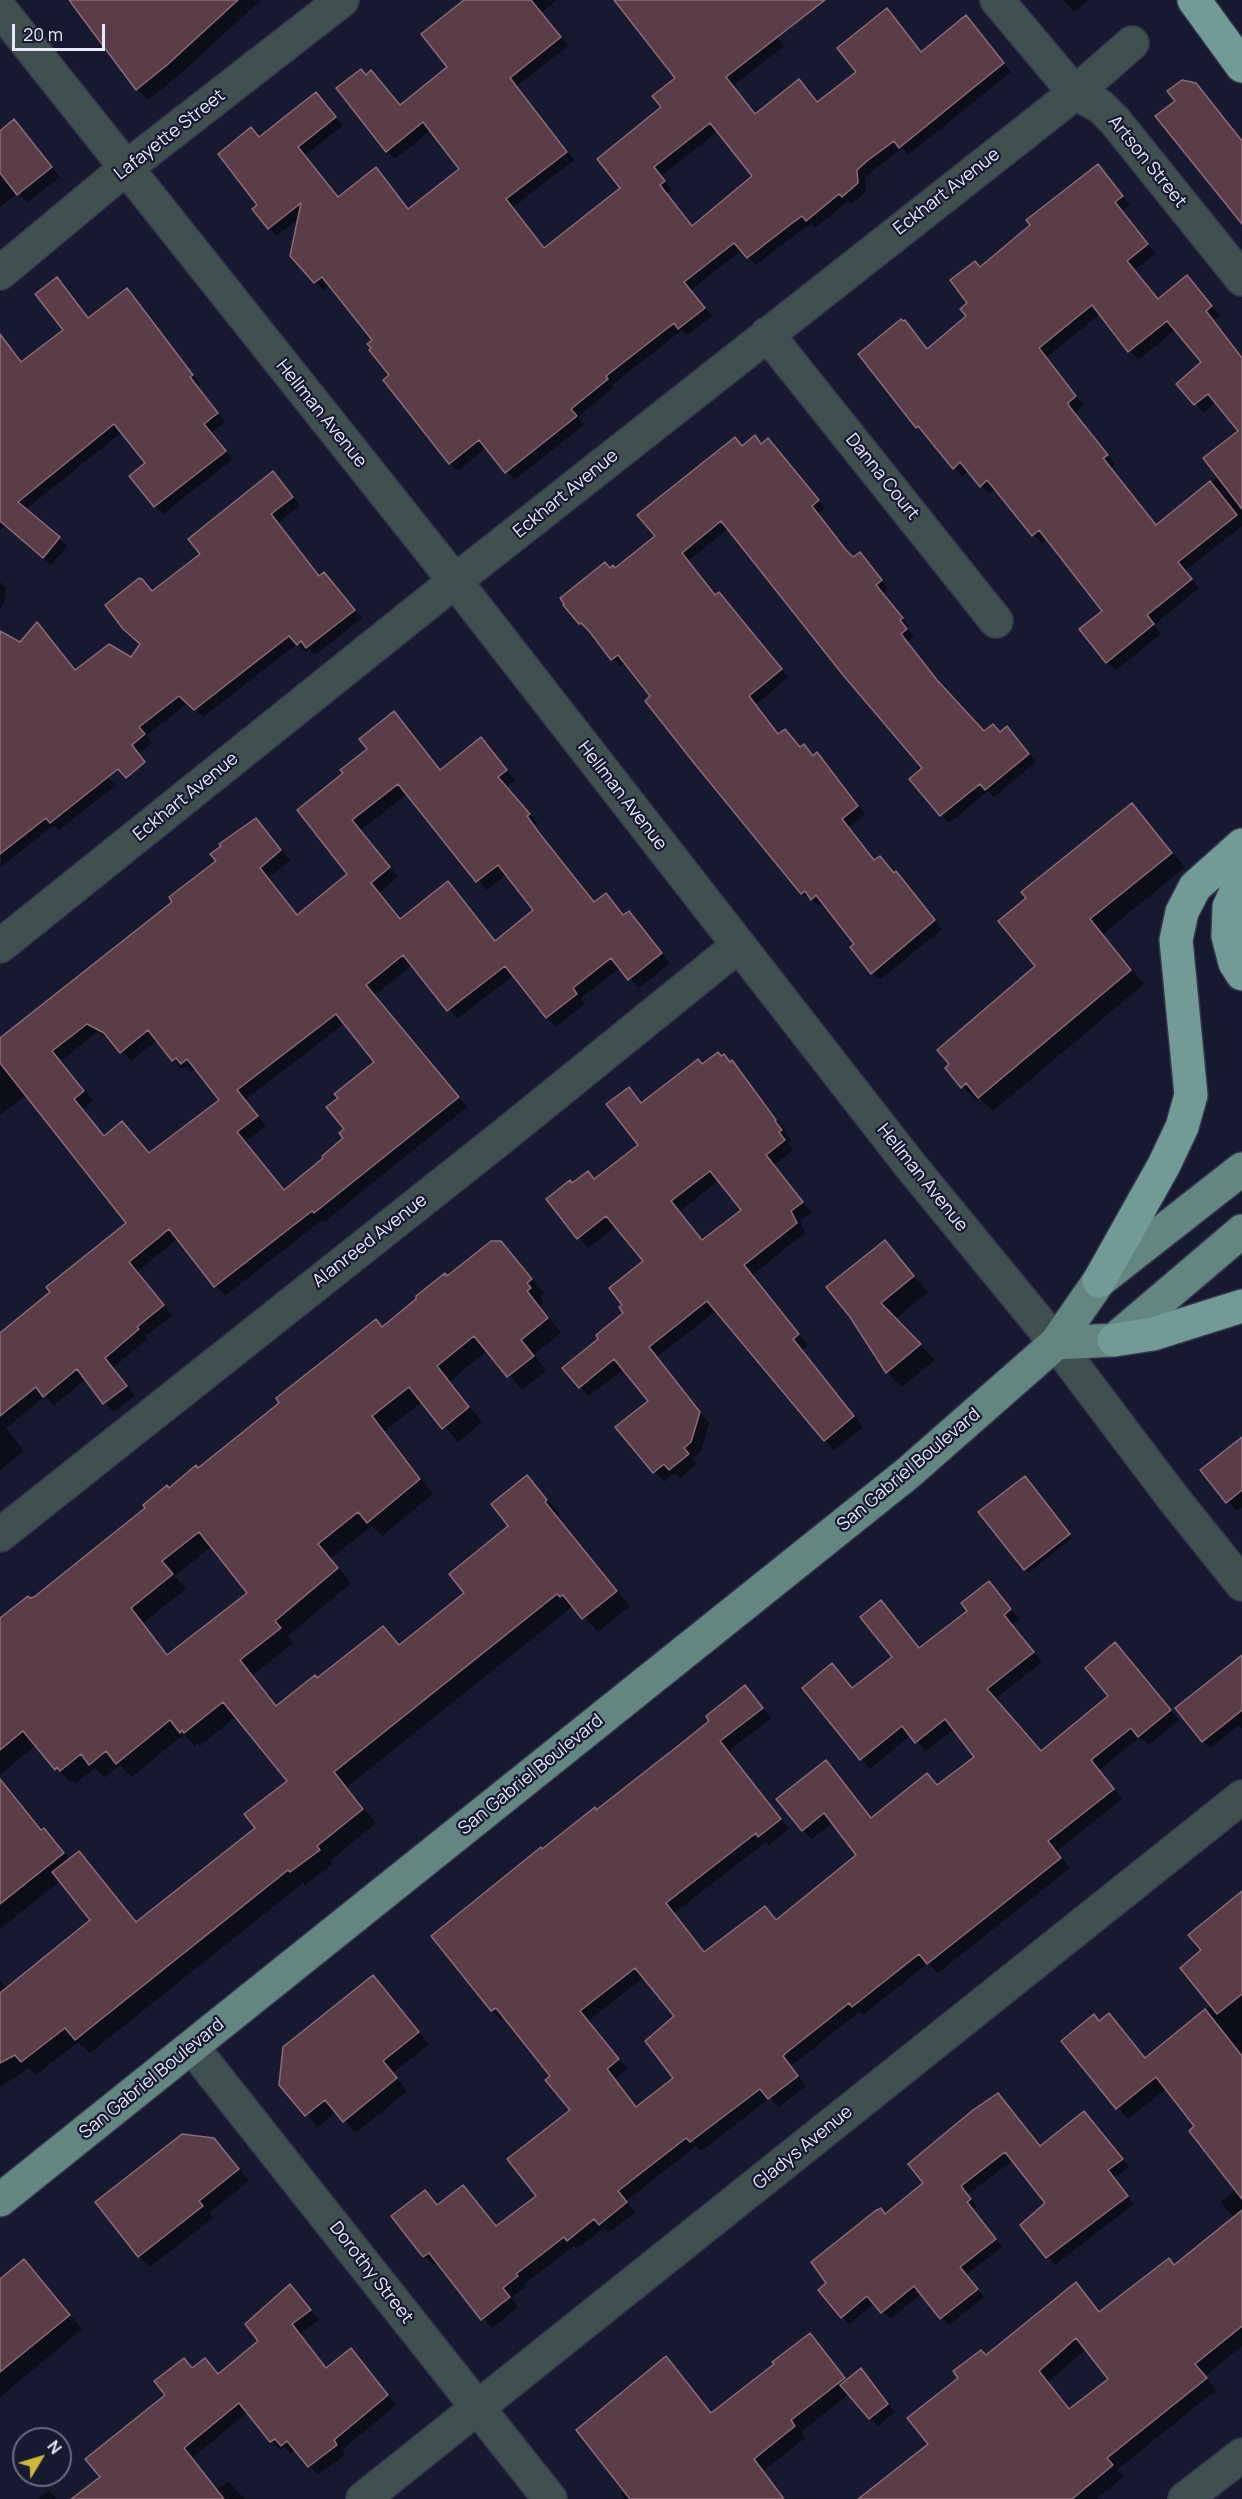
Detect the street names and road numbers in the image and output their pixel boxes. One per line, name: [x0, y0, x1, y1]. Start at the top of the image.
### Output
street label: Lafayette Street: [110, 85, 230, 185]
street label: Artson Street: [1103, 112, 1191, 212]
street label: Eckhart Avenue: [890, 144, 1004, 240]
street label: Hellman Avenue: [271, 356, 371, 472]
street label: Danna Court: [841, 429, 923, 525]
street label: Eckhart Avenue: [509, 445, 623, 543]
street label: Hellman Avenue: [573, 737, 671, 855]
street label: Eckhart Avenue: [129, 748, 243, 846]
street label: Hellman Avenue: [872, 1120, 972, 1236]
street label: Alanreed Avenue: [308, 1190, 432, 1292]
street label: San Gabriel Boulevard: [833, 1404, 985, 1536]
street label: San Gabriel Boulevard: [454, 1710, 608, 1840]
street label: San Gabriel Boulevard: [75, 2014, 229, 2144]
street label: Gladys Avenue: [749, 2101, 857, 2195]
street label: Dorothy Street: [324, 2218, 418, 2328]

